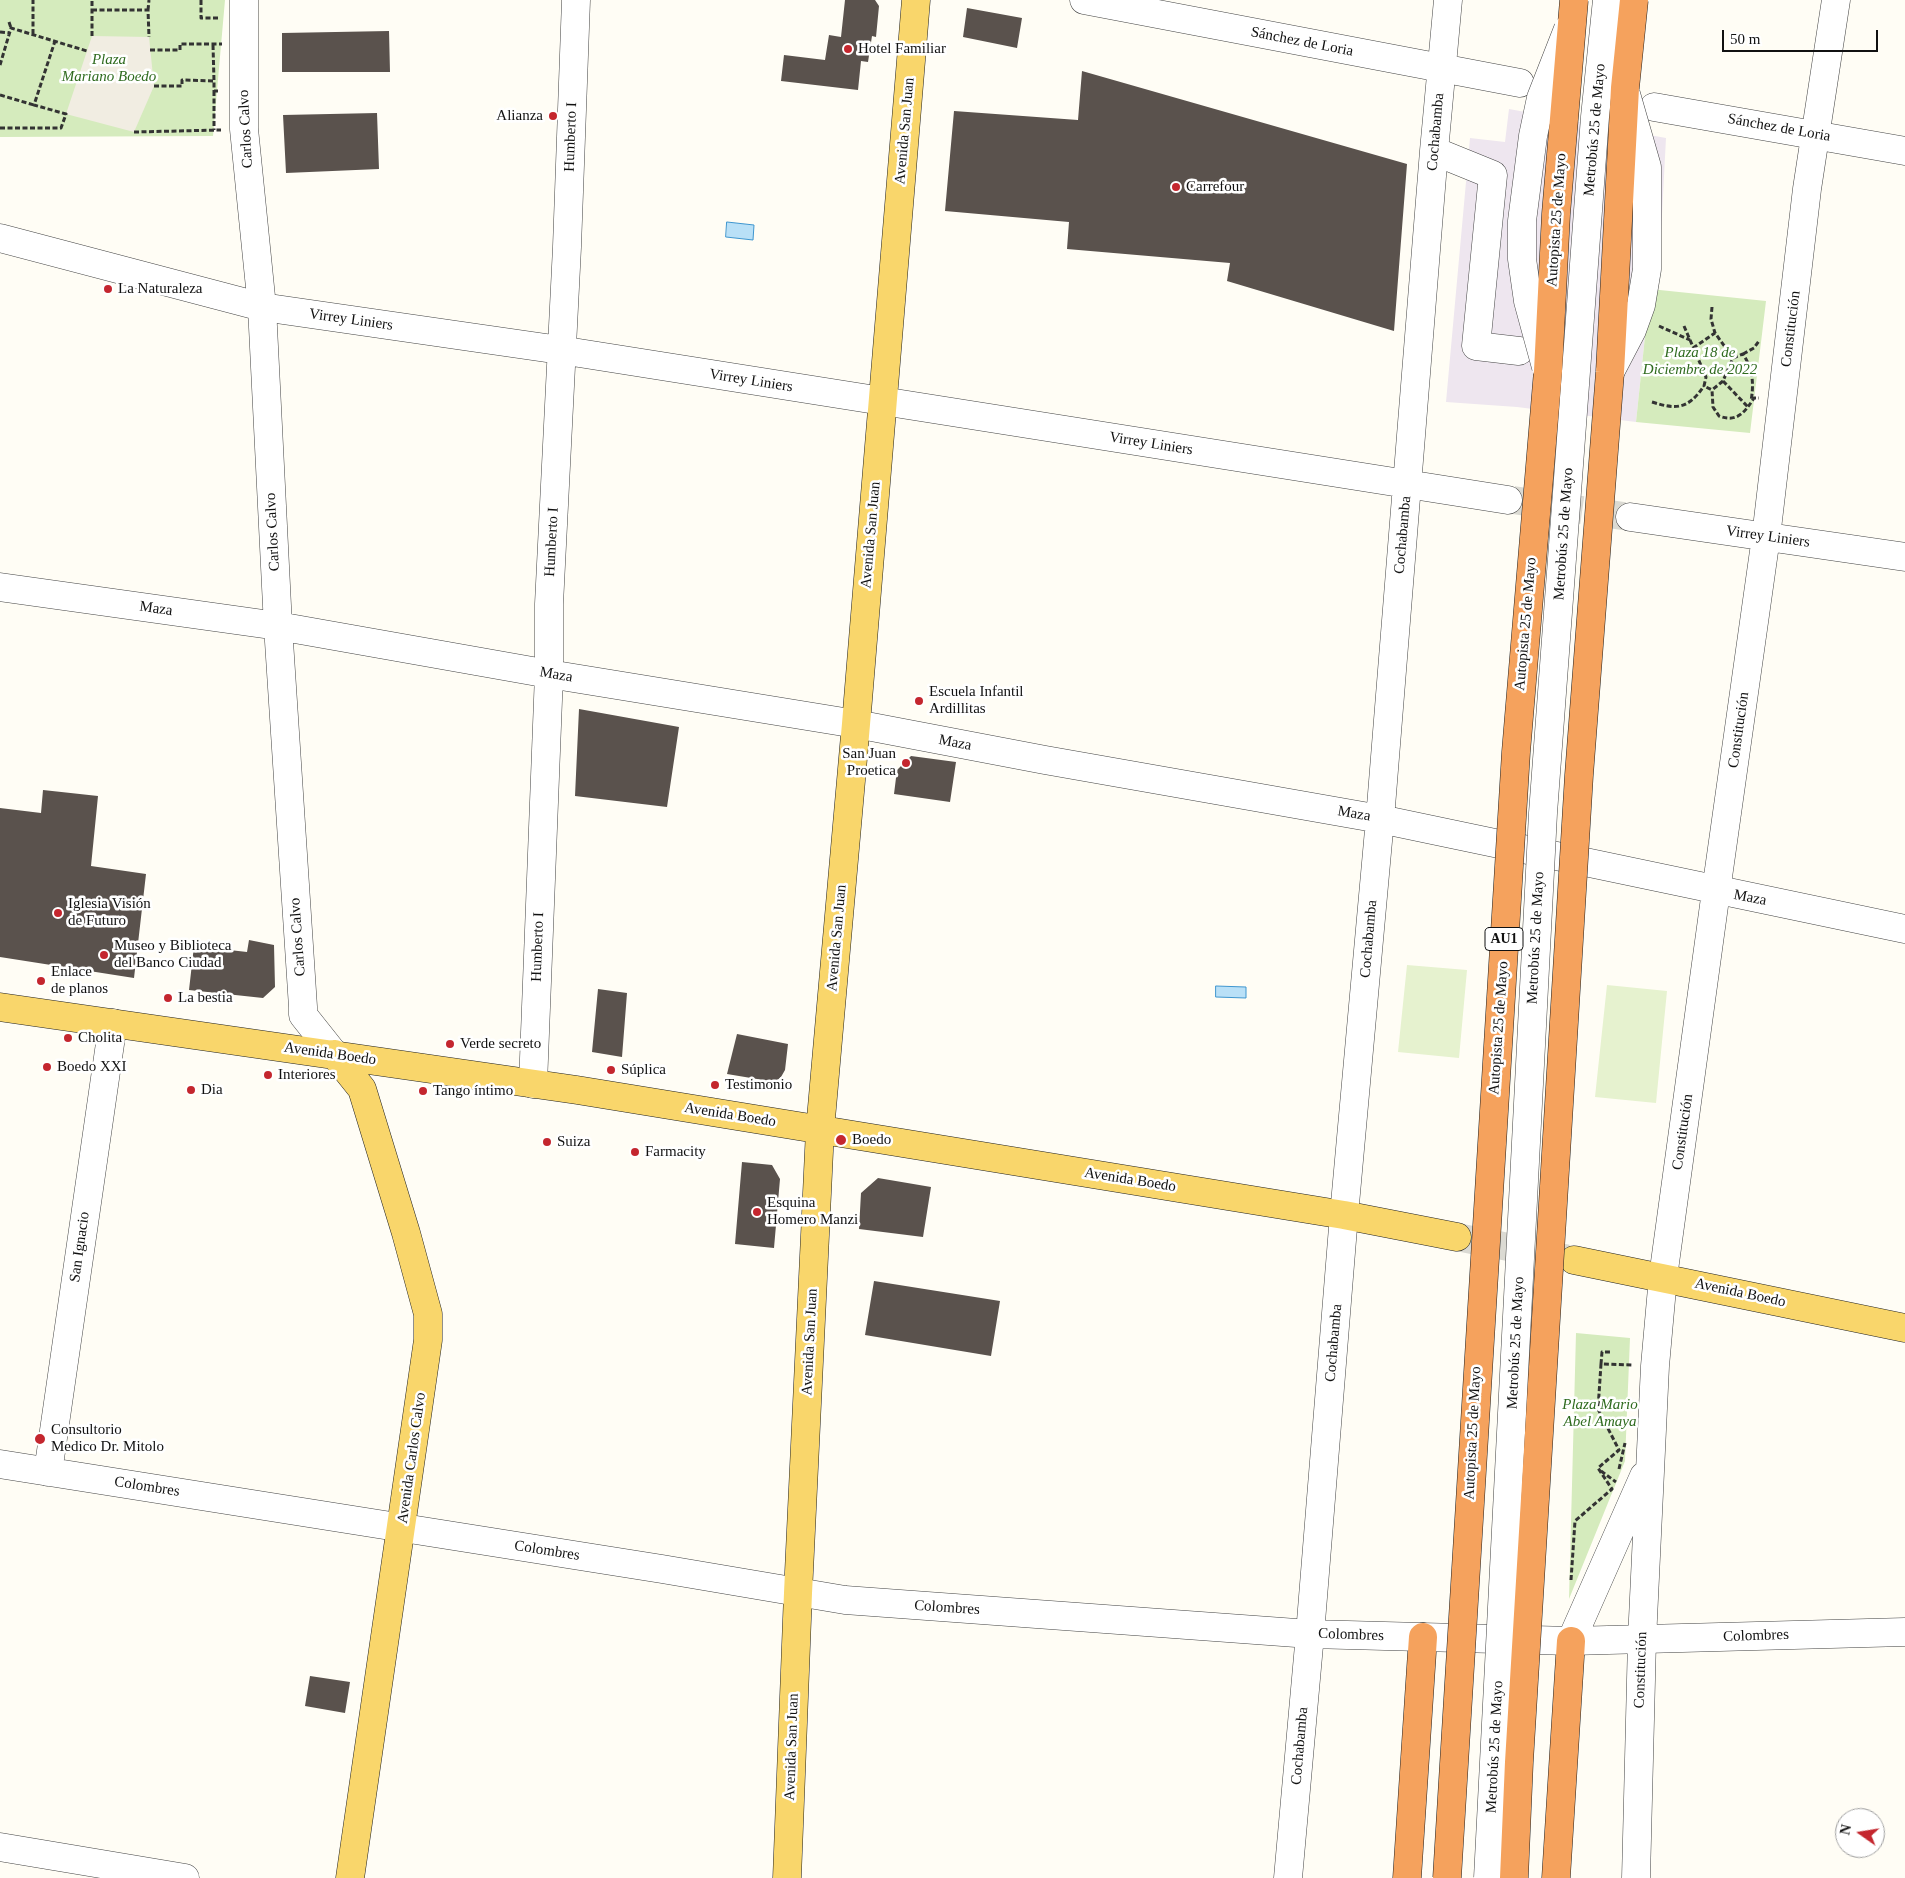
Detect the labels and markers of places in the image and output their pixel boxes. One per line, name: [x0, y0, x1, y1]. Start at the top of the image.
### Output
place label: Hotel Familiar: [858, 40, 946, 58]
marker: Hotel Familiar: [842, 43, 854, 55]
place label: Alianza: [496, 107, 543, 125]
marker: Alianza: [547, 110, 559, 122]
place label: Carrefour: [1186, 178, 1244, 196]
marker: Carrefour: [1170, 181, 1182, 193]
place label: La Naturaleza: [118, 280, 203, 298]
marker: La Naturaleza: [102, 283, 114, 295]
place label: Escuela Infantil Ardillitas: [929, 683, 1024, 718]
marker: Escuela Infantil Ardillitas: [913, 695, 925, 707]
place label: San Juan Proetica: [842, 745, 896, 780]
marker: San Juan Proetica: [900, 757, 912, 769]
place label: Iglesia Visión de Futuro: [68, 895, 151, 930]
marker: Iglesia Visión de Futuro: [52, 907, 64, 919]
place label: Museo y Biblioteca del Banco Ciudad: [114, 937, 231, 972]
marker: Museo y Biblioteca del Banco Ciudad: [98, 949, 110, 961]
place label: Enlace de planos: [51, 963, 108, 998]
marker: Enlace de planos: [35, 975, 47, 987]
place label: La bestia: [178, 989, 233, 1007]
marker: La bestia: [162, 992, 174, 1004]
place label: Cholita: [78, 1029, 122, 1047]
marker: Cholita: [62, 1032, 74, 1044]
place label: Verde secreto: [460, 1035, 541, 1053]
marker: Verde secreto: [444, 1038, 456, 1050]
place label: Boedo XXI: [57, 1058, 127, 1076]
marker: Boedo XXI: [41, 1061, 53, 1073]
place label: Súplica: [621, 1061, 666, 1079]
marker: Súplica: [605, 1064, 617, 1076]
place label: Interiores: [278, 1066, 335, 1084]
marker: Interiores: [262, 1069, 274, 1081]
place label: Testimonio: [725, 1076, 792, 1094]
marker: Testimonio: [709, 1079, 721, 1091]
place label: Dia: [201, 1081, 223, 1099]
place label: Tango íntimo: [433, 1082, 513, 1100]
marker: Dia: [185, 1084, 197, 1096]
marker: Tango íntimo: [417, 1085, 429, 1097]
place label: Boedo: [852, 1131, 891, 1149]
place label: Suiza: [557, 1133, 590, 1151]
marker: Boedo: [834, 1133, 848, 1147]
marker: Suiza: [541, 1136, 553, 1148]
place label: Farmacity: [645, 1143, 706, 1161]
marker: Farmacity: [629, 1146, 641, 1158]
place label: Esquina Homero Manzi: [767, 1194, 858, 1229]
marker: Esquina Homero Manzi: [751, 1206, 763, 1218]
place label: Consultorio Medico Dr. Mitolo: [51, 1421, 164, 1456]
marker: Consultorio Medico Dr. Mitolo: [33, 1432, 47, 1446]

